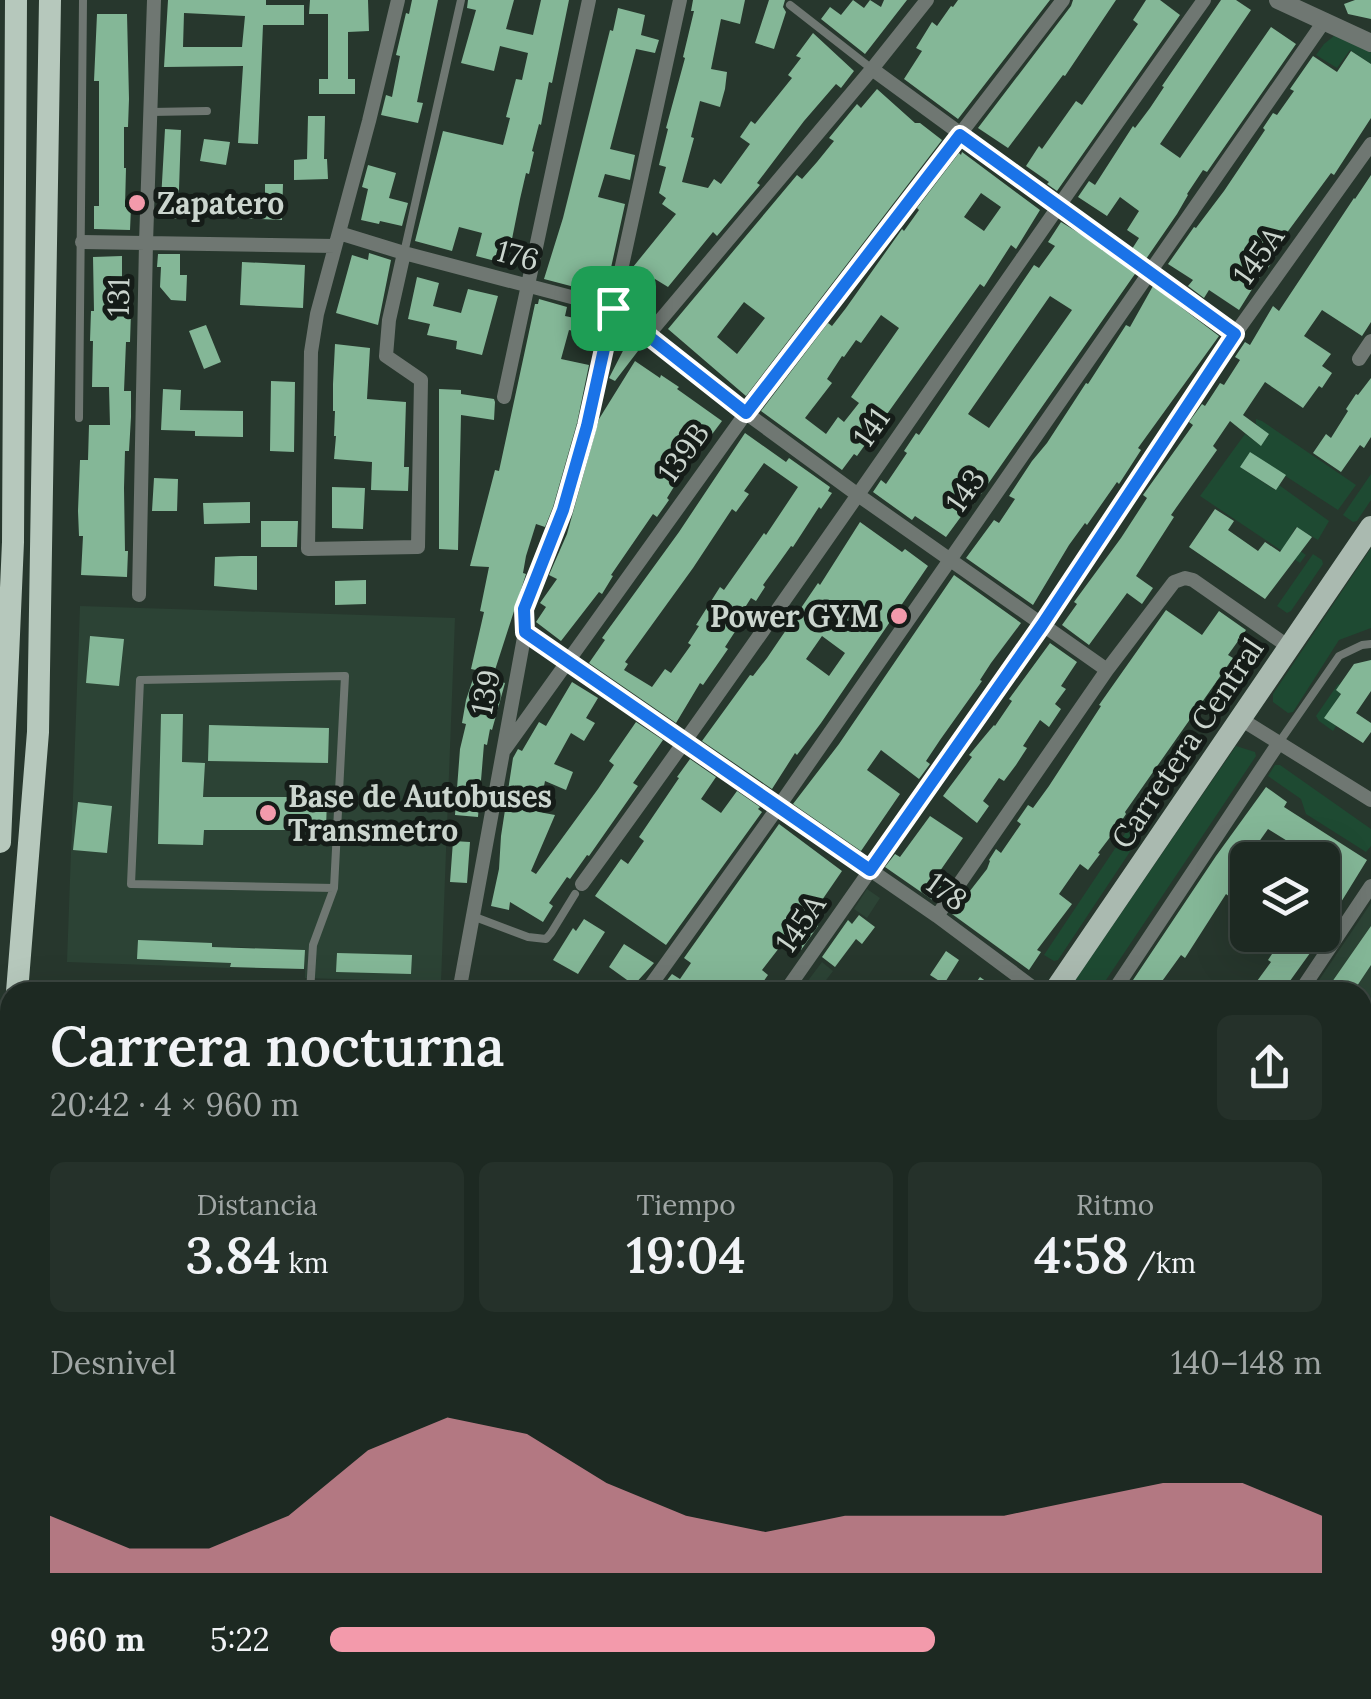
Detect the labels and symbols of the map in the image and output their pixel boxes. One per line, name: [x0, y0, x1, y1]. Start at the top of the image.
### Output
place label: Zapatero: [157, 184, 284, 222]
marker: Zapatero: [126, 192, 148, 214]
street label: 145A: [1224, 218, 1292, 291]
street label: 176: [493, 231, 543, 279]
pin: [571, 266, 656, 351]
street label: 131: [99, 277, 137, 317]
street label: 141: [845, 400, 897, 454]
street label: 139B: [649, 415, 717, 489]
street label: 143: [937, 461, 993, 519]
place label: Power GYM: [710, 597, 879, 635]
marker: Power GYM: [888, 605, 910, 627]
street label: Carretera Central: [1103, 631, 1271, 855]
street label: 139: [462, 666, 508, 718]
place label: Base de Autobuses Transmetro: [288, 777, 552, 849]
marker: Base de Autobuses Transmetro: [257, 802, 279, 824]
street label: 178: [919, 863, 975, 919]
street label: 145A: [767, 886, 834, 959]

